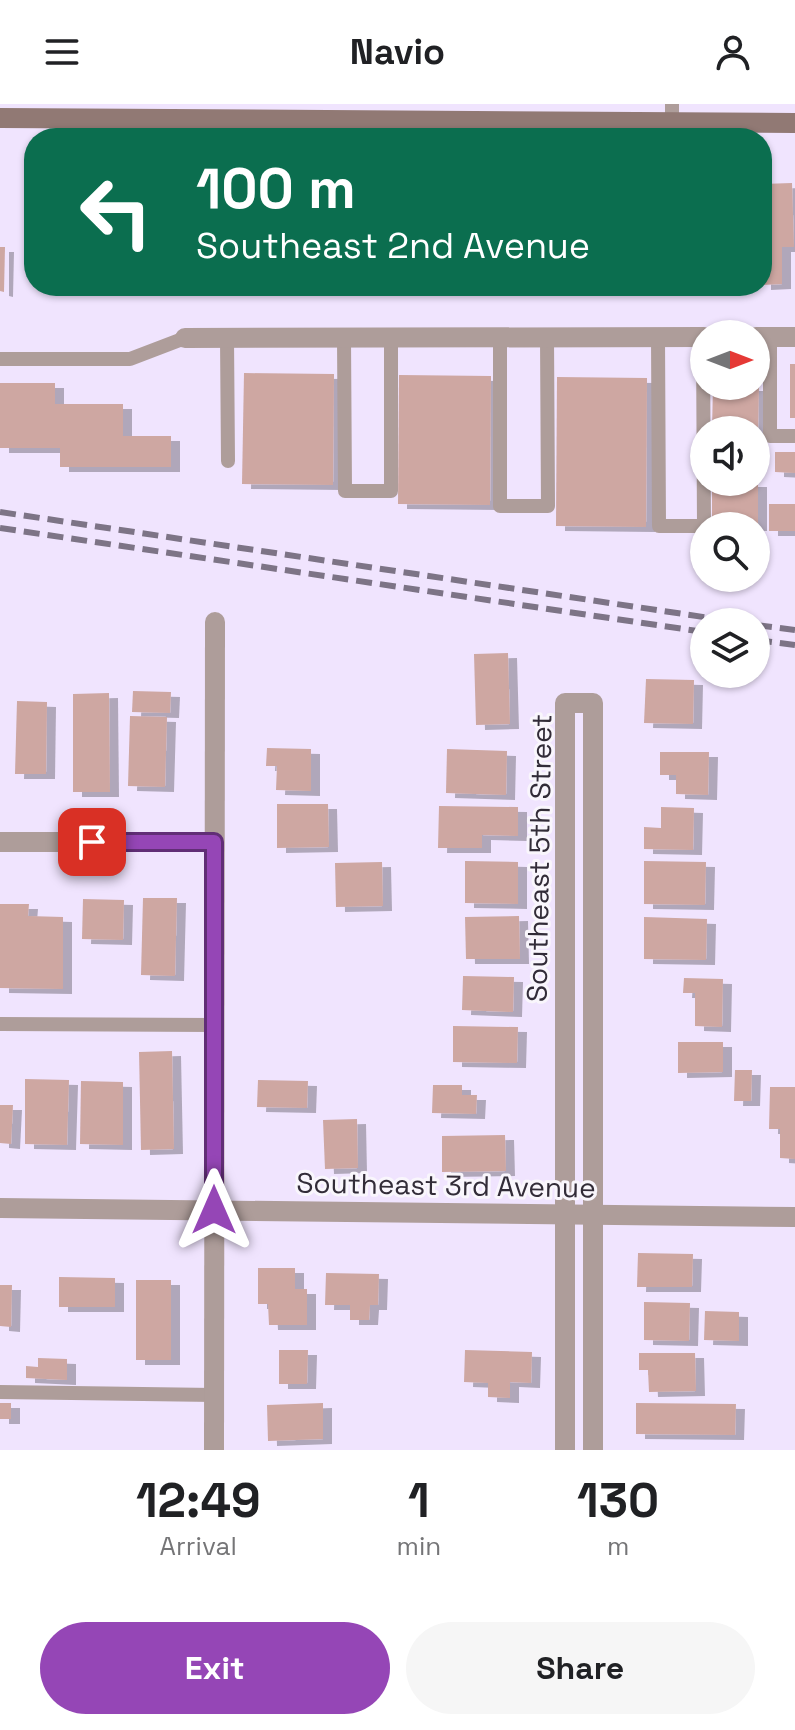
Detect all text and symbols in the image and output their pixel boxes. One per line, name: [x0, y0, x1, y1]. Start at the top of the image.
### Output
text: Navio: [350, 29, 445, 75]
icon: menu: [40, 30, 84, 74]
icon: person: [711, 30, 755, 74]
text: 100 m: [196, 153, 356, 224]
icon: left: [64, 160, 168, 264]
text: Southeast 2nd Avenue: [196, 223, 590, 269]
north arrow: [690, 320, 770, 400]
map controls: [690, 320, 770, 688]
button: sound: [690, 416, 770, 496]
button: search: [690, 512, 770, 592]
button: layers: [690, 608, 770, 688]
street label: Southeast 5th Street: [518, 714, 560, 1002]
pin: [58, 808, 126, 876]
icon: arrive: [70, 820, 114, 864]
street label: Southeast 3rd Avenue: [296, 1164, 596, 1206]
position arrow: [172, 1168, 256, 1252]
text: 12:49: [136, 1470, 261, 1531]
text: 1: [408, 1470, 430, 1531]
text: 130: [577, 1470, 659, 1531]
text: Arrival: [160, 1529, 237, 1563]
text: min: [397, 1529, 441, 1563]
text: m: [607, 1529, 629, 1563]
button: Exit: [40, 1622, 390, 1714]
button: Share: [406, 1622, 755, 1714]

